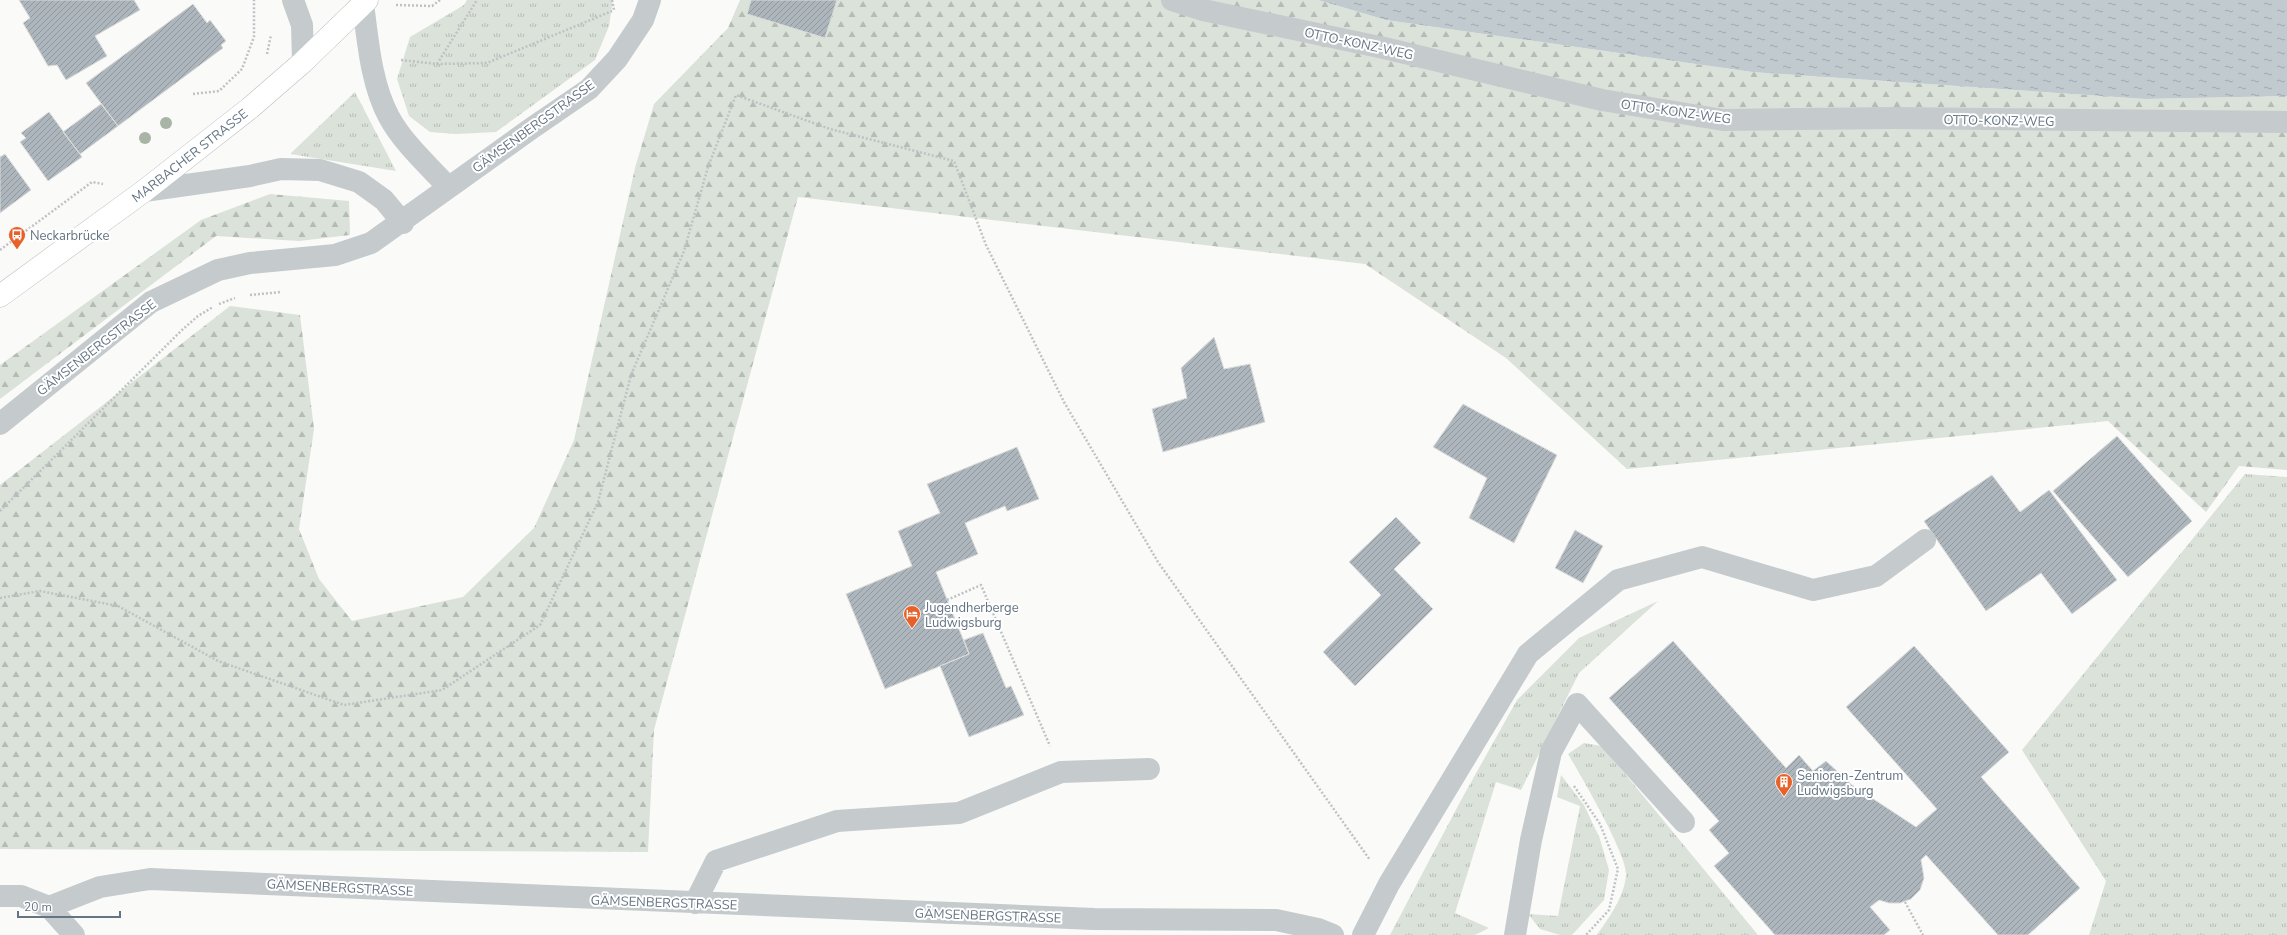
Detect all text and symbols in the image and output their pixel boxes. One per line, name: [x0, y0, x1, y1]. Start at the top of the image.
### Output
street label: OTTO-KONZ-WEG: [1303, 24, 1415, 64]
street label: GÄMSENBERGSTRASSE: [468, 76, 598, 177]
street label: OTTO-KONZ-WEG: [1620, 95, 1732, 129]
street label: MARBACHER STRASSE: [128, 105, 252, 207]
street label: OTTO-KONZ-WEG: [1943, 111, 2055, 131]
bus stop icon: Neckarbrücke: [7, 225, 27, 250]
place label: Neckarbrücke: [30, 227, 109, 245]
street label: GÄMSENBERGSTRASSE: [33, 295, 160, 400]
place label: Jugendherberge Ludwigsburg: [924, 599, 1019, 632]
hotel icon: Jugendherberge Ludwigsburg: [902, 604, 922, 629]
place label: Senioren-Zentrum Ludwigsburg: [1797, 767, 1903, 800]
building icon: Senioren-Zentrum Ludwigsburg: [1774, 772, 1794, 797]
street label: GÄMSENBERGSTRASSE: [266, 874, 414, 901]
street label: GÄMSENBERGSTRASSE: [590, 890, 738, 915]
scale bar: [18, 893, 120, 919]
text: 20 m: [24, 899, 52, 915]
street label: GÄMSENBERGSTRASSE: [914, 903, 1062, 928]

